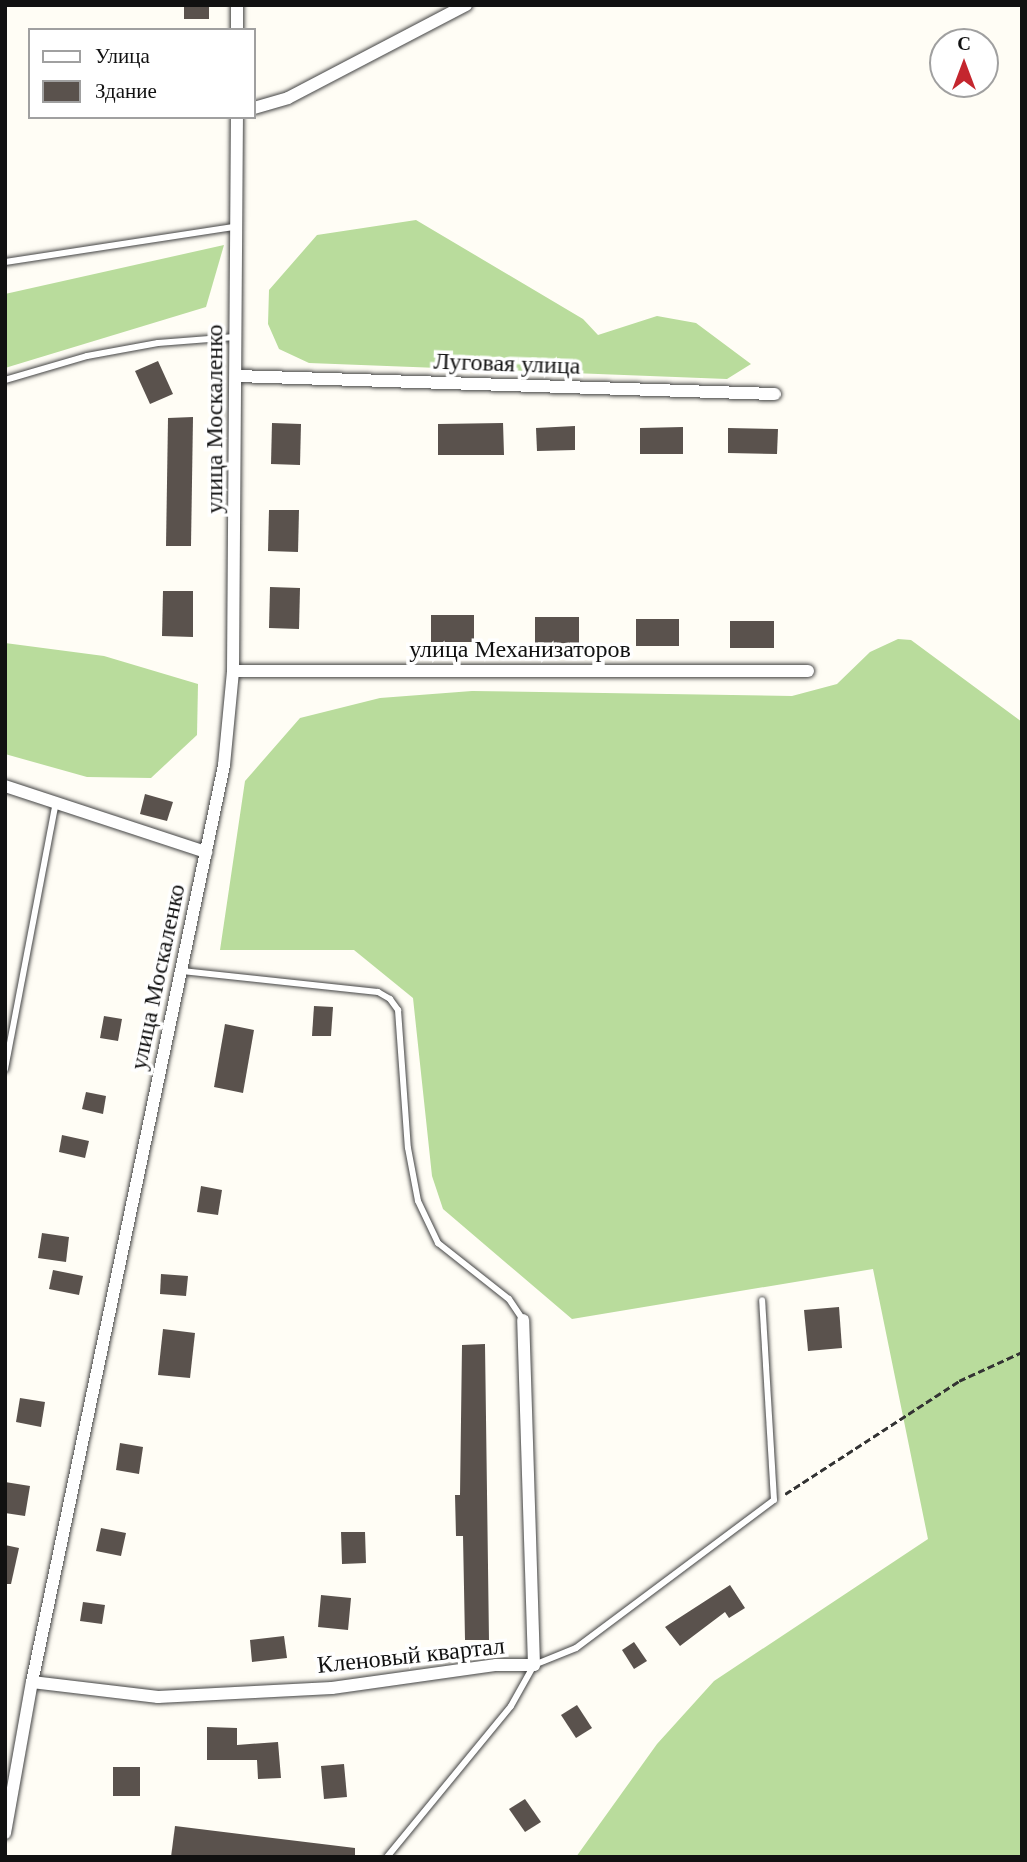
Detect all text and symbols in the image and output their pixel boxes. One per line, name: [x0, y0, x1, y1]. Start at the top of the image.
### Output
legend: [28, 28, 256, 119]
north arrow: [929, 28, 999, 98]
text: С: [957, 33, 971, 54]
text: Улица: [95, 44, 150, 68]
text: Здание: [95, 79, 157, 103]
street label: улица Москаленко: [201, 324, 229, 514]
street label: Луговая улица: [433, 347, 581, 381]
street label: улица Механизаторов: [409, 636, 631, 664]
street label: улица Москаленко: [124, 881, 192, 1073]
street label: Кленовый квартал: [316, 1632, 506, 1680]

